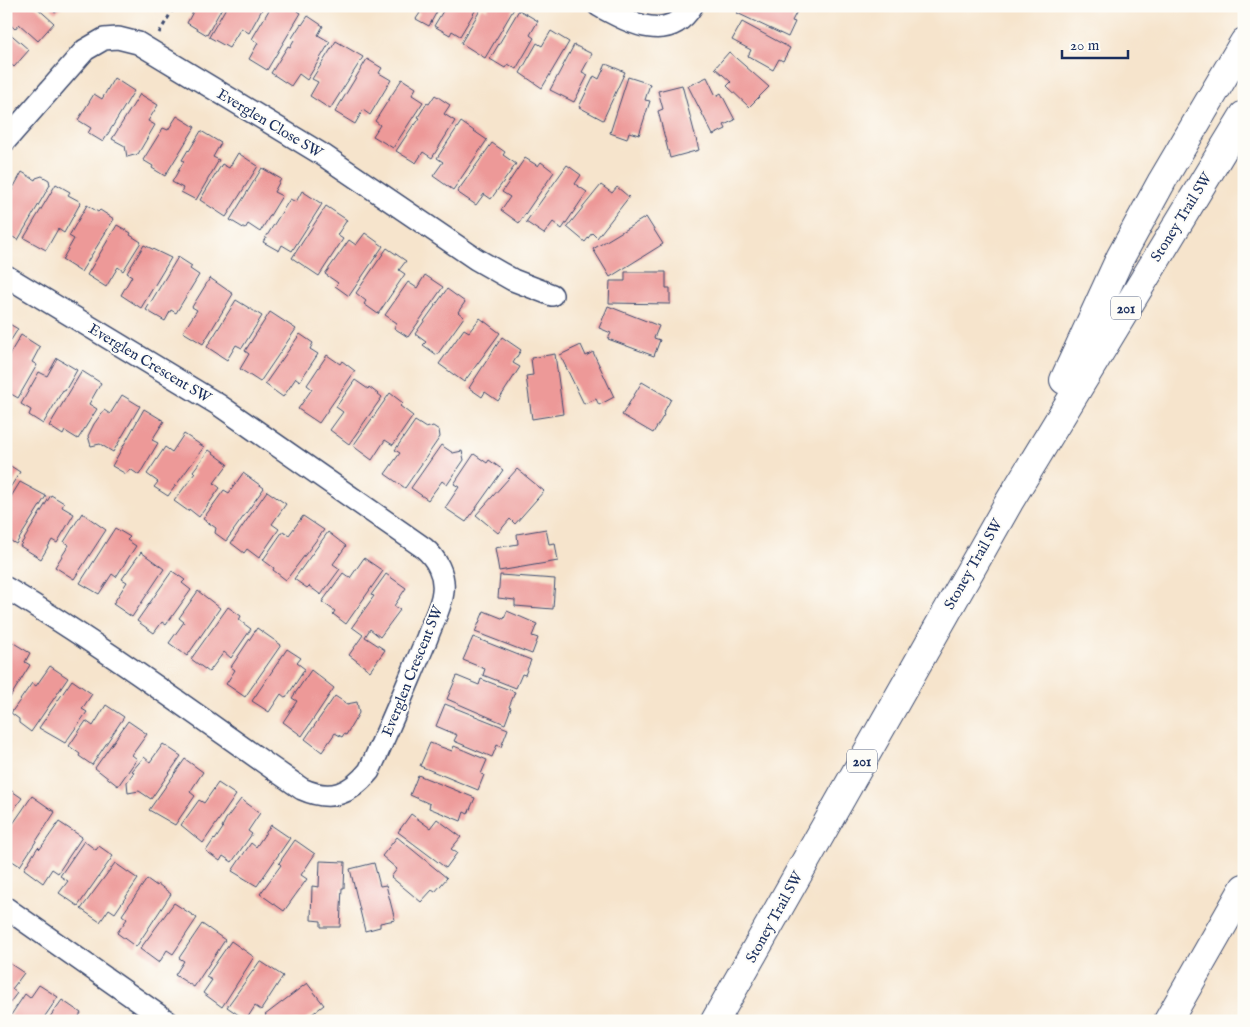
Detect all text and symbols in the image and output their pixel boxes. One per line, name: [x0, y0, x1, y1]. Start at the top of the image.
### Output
scale bar: [1062, 28, 1129, 60]
text: 20 m: [1070, 36, 1100, 55]
street label: Everglen Close SW: [213, 84, 327, 163]
street label: Stoney Trail SW: [1146, 169, 1217, 265]
road number: 201: [1111, 296, 1141, 320]
street label: Everglen Crescent SW: [85, 319, 215, 408]
street label: Stoney Trail SW: [940, 515, 1007, 613]
street label: Everglen Crescent SW: [378, 602, 448, 739]
road number: 201: [847, 749, 877, 772]
street label: Stoney Trail SW: [742, 868, 808, 966]

